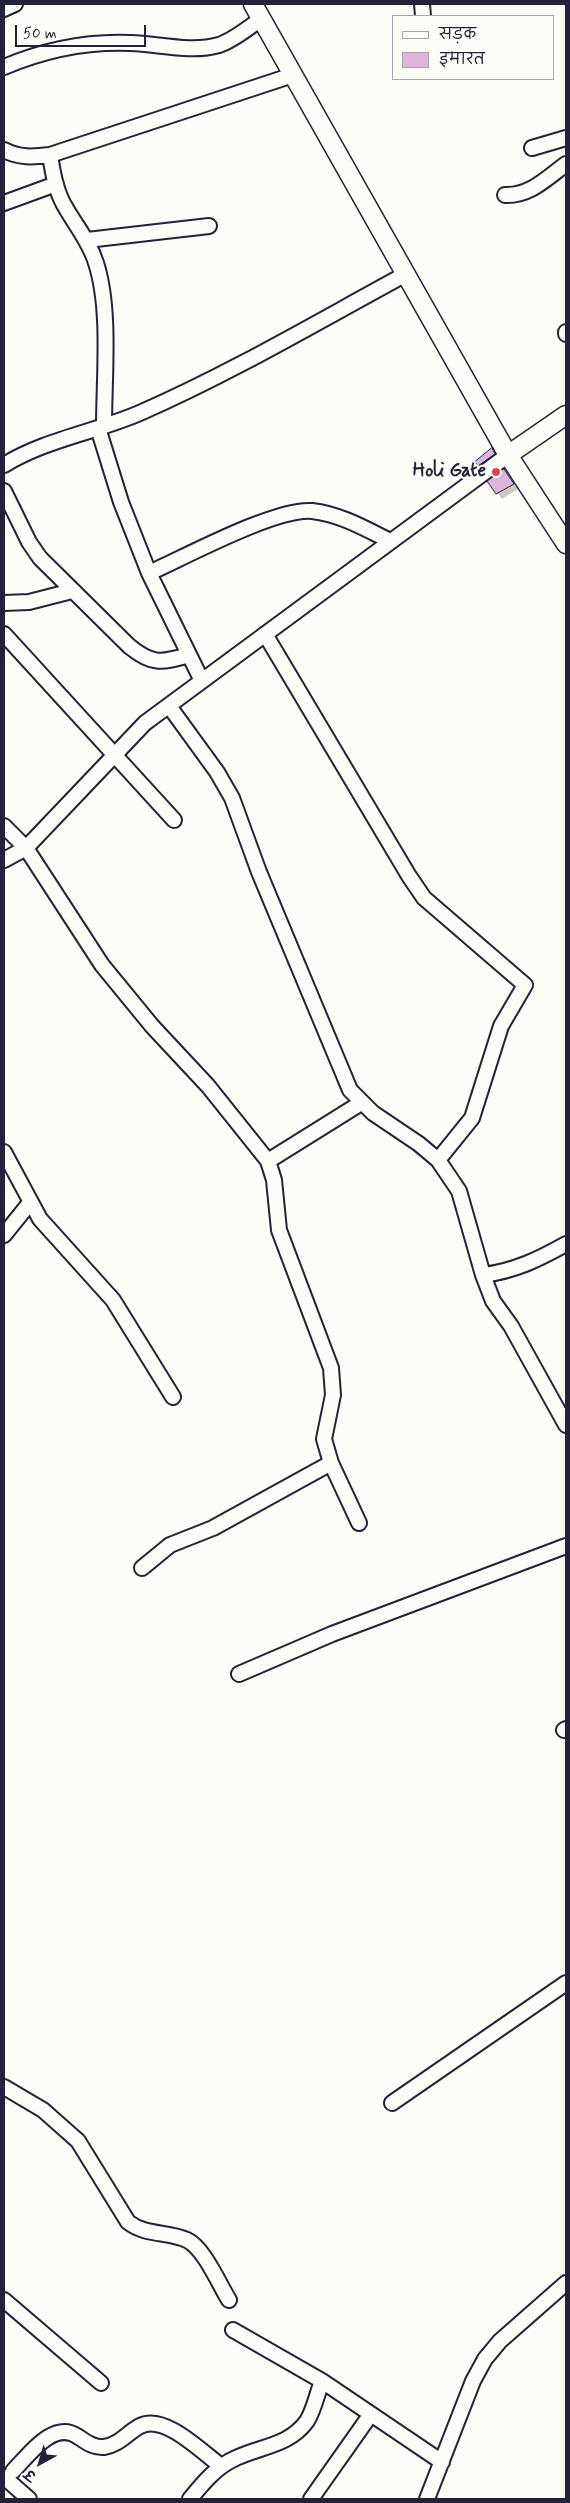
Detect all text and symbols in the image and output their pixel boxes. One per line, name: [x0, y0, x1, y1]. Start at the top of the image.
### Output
scale bar: [18, 15, 149, 47]
legend: [392, 15, 555, 80]
text: 50 m: [23, 24, 57, 44]
text: सड़क: [439, 25, 476, 45]
text: इमारत: [439, 50, 485, 70]
place label: Holi Gate: [413, 461, 486, 483]
marker: Holi Gate: [490, 466, 502, 478]
north arrow: [15, 2438, 65, 2488]
text: उ: [21, 2465, 40, 2485]

